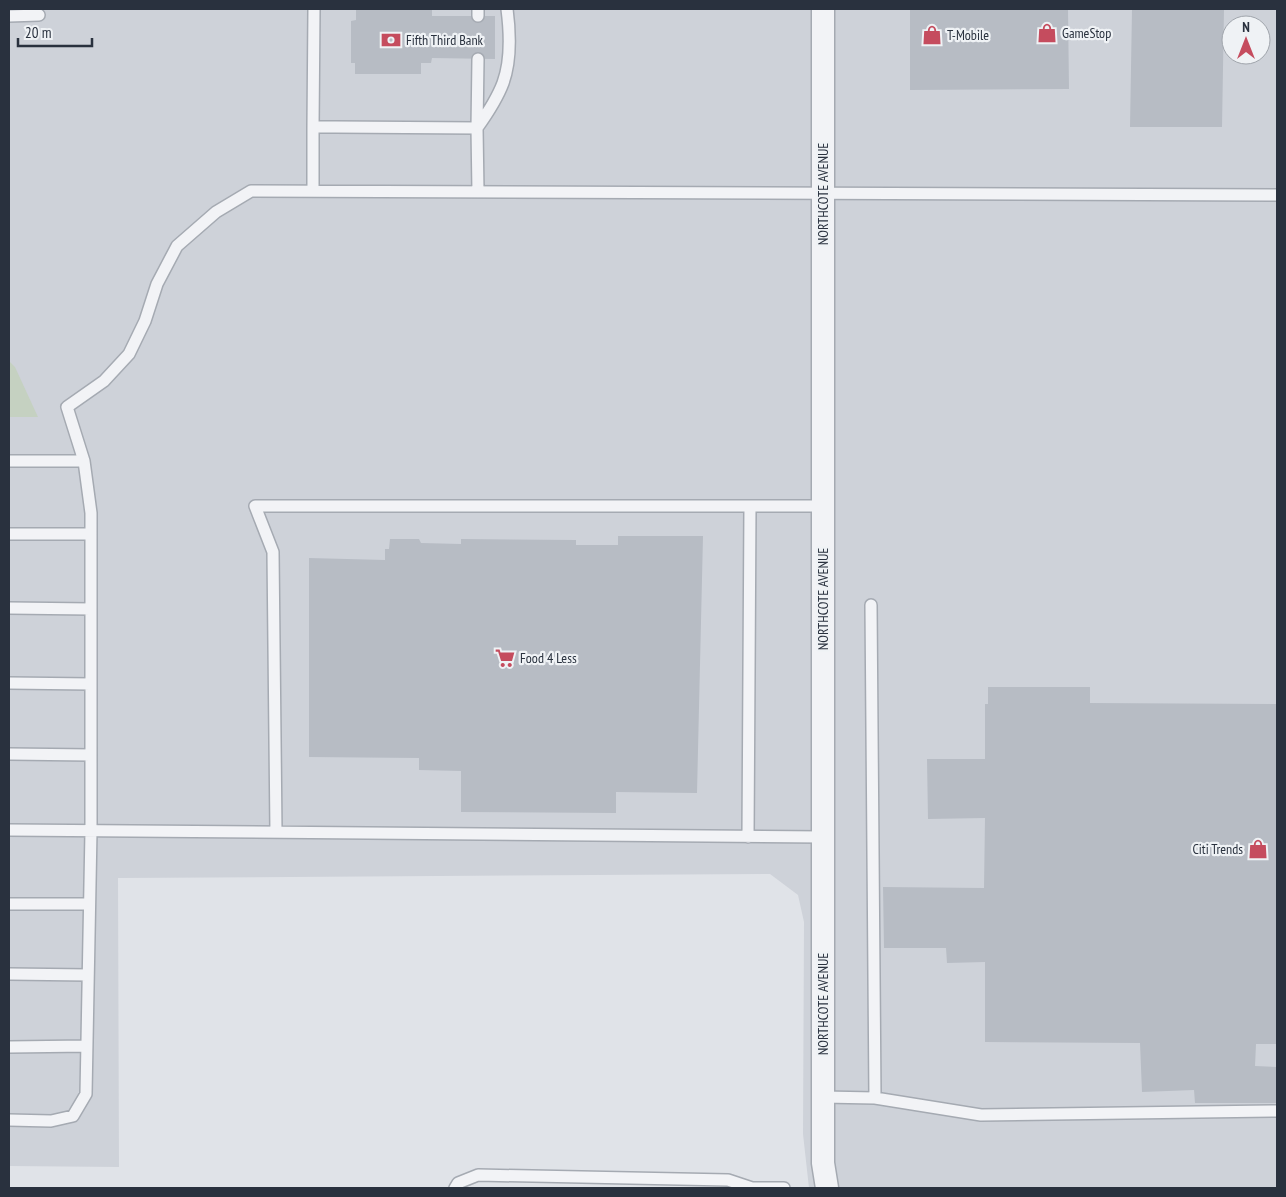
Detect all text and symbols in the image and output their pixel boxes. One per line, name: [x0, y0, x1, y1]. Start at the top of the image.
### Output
scale bar: [18, 15, 91, 47]
north arrow: [1221, 15, 1271, 65]
text: N: [1242, 18, 1250, 36]
shop icon: GameStop: [1036, 22, 1058, 44]
text: 20 m: [25, 23, 51, 42]
shop icon: T-Mobile: [921, 24, 943, 46]
place label: GameStop: [1062, 24, 1111, 42]
place label: T-Mobile: [947, 26, 989, 44]
bank icon: Fifth Third Bank: [380, 29, 402, 51]
place label: Fifth Third Bank: [406, 31, 484, 49]
street label: NORTHCOTE AVENUE: [814, 143, 832, 245]
street label: NORTHCOTE AVENUE: [814, 548, 832, 650]
supermarket icon: Food 4 Less: [494, 647, 516, 669]
place label: Food 4 Less: [520, 649, 577, 667]
shop icon: Citi Trends: [1247, 838, 1269, 860]
place label: Citi Trends: [1192, 840, 1243, 858]
street label: NORTHCOTE AVENUE: [814, 953, 832, 1055]

